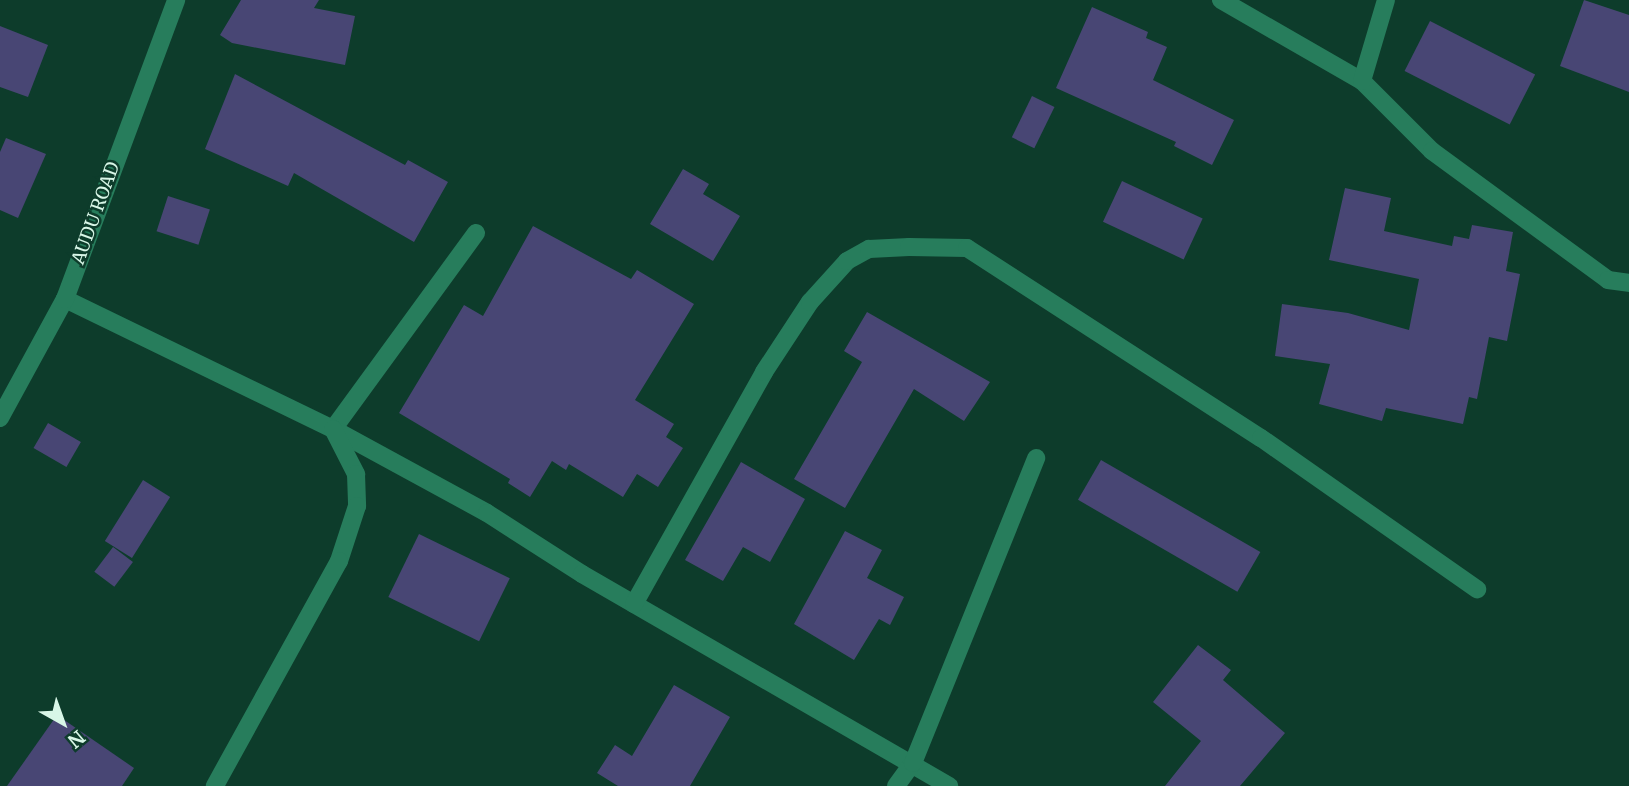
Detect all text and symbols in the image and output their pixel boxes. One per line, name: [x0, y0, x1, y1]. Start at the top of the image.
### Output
street label: AUDU ROAD: [67, 159, 125, 267]
north arrow: [28, 688, 98, 758]
text: N: [63, 725, 90, 753]

